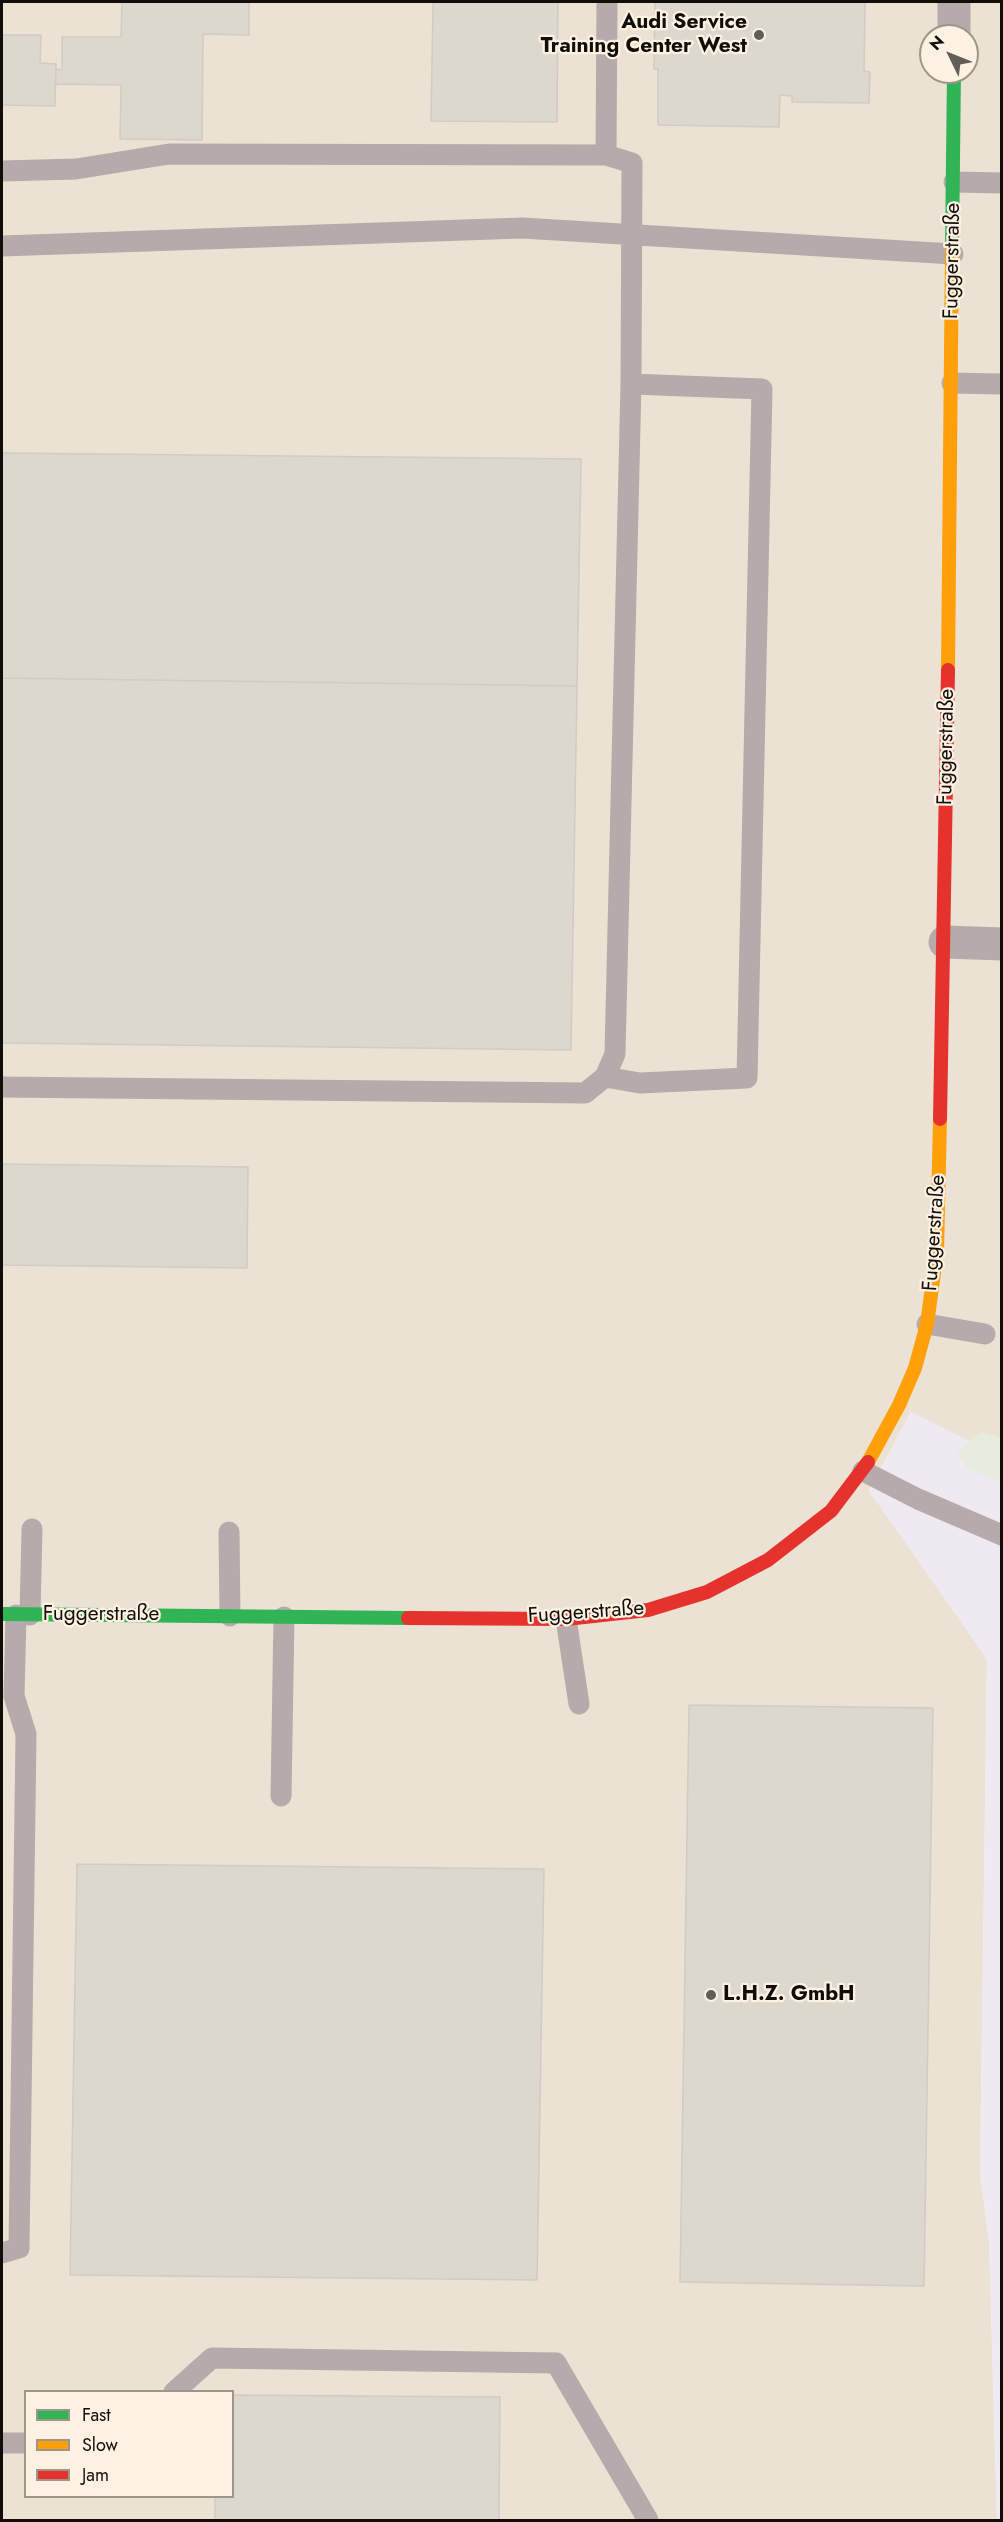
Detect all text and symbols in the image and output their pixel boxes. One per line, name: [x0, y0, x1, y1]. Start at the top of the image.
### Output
place label: Audi Service Training Center West: [541, 10, 747, 60]
north arrow: [919, 24, 979, 84]
marker: Audi Service Training Center West: [752, 28, 766, 42]
text: N: [924, 30, 950, 55]
street label: Fuggerstraße: [939, 203, 967, 319]
street label: Fuggerstraße: [933, 689, 961, 805]
street label: Fuggerstraße: [918, 1174, 952, 1292]
street label: Fuggerstraße: [527, 1596, 645, 1630]
street label: Fuggerstraße: [43, 1602, 159, 1628]
place label: L.H.Z. GmbH: [723, 1982, 855, 2008]
marker: L.H.Z. GmbH: [704, 1988, 718, 2002]
legend: [24, 2390, 234, 2498]
text: Fast: [82, 2402, 111, 2428]
text: Slow: [82, 2432, 118, 2458]
text: Jam: [82, 2462, 109, 2488]

